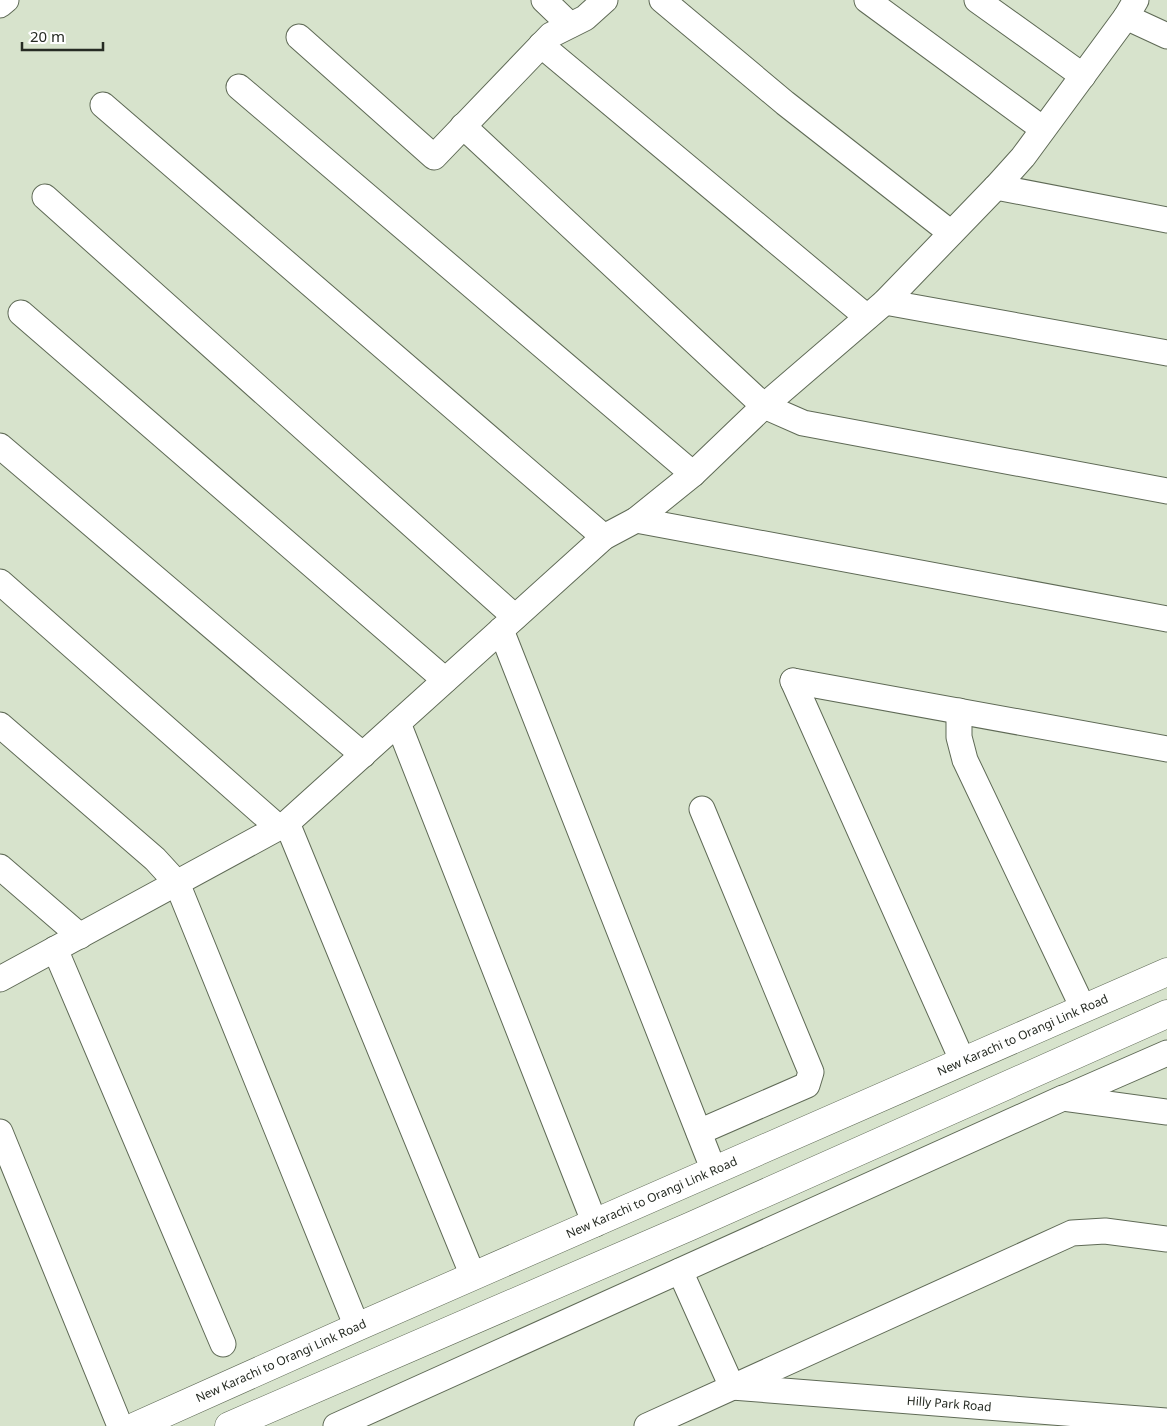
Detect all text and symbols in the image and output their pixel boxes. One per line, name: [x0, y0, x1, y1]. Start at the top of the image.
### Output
scale bar: [22, 20, 104, 52]
text: 20 m: [30, 26, 65, 46]
street label: New Karachi to Orangi Link Road: [934, 990, 1111, 1080]
street label: New Karachi to Orangi Link Road: [563, 1152, 740, 1242]
street label: New Karachi to Orangi Link Road: [193, 1315, 369, 1406]
street label: Hilly Park Road: [906, 1392, 992, 1415]

